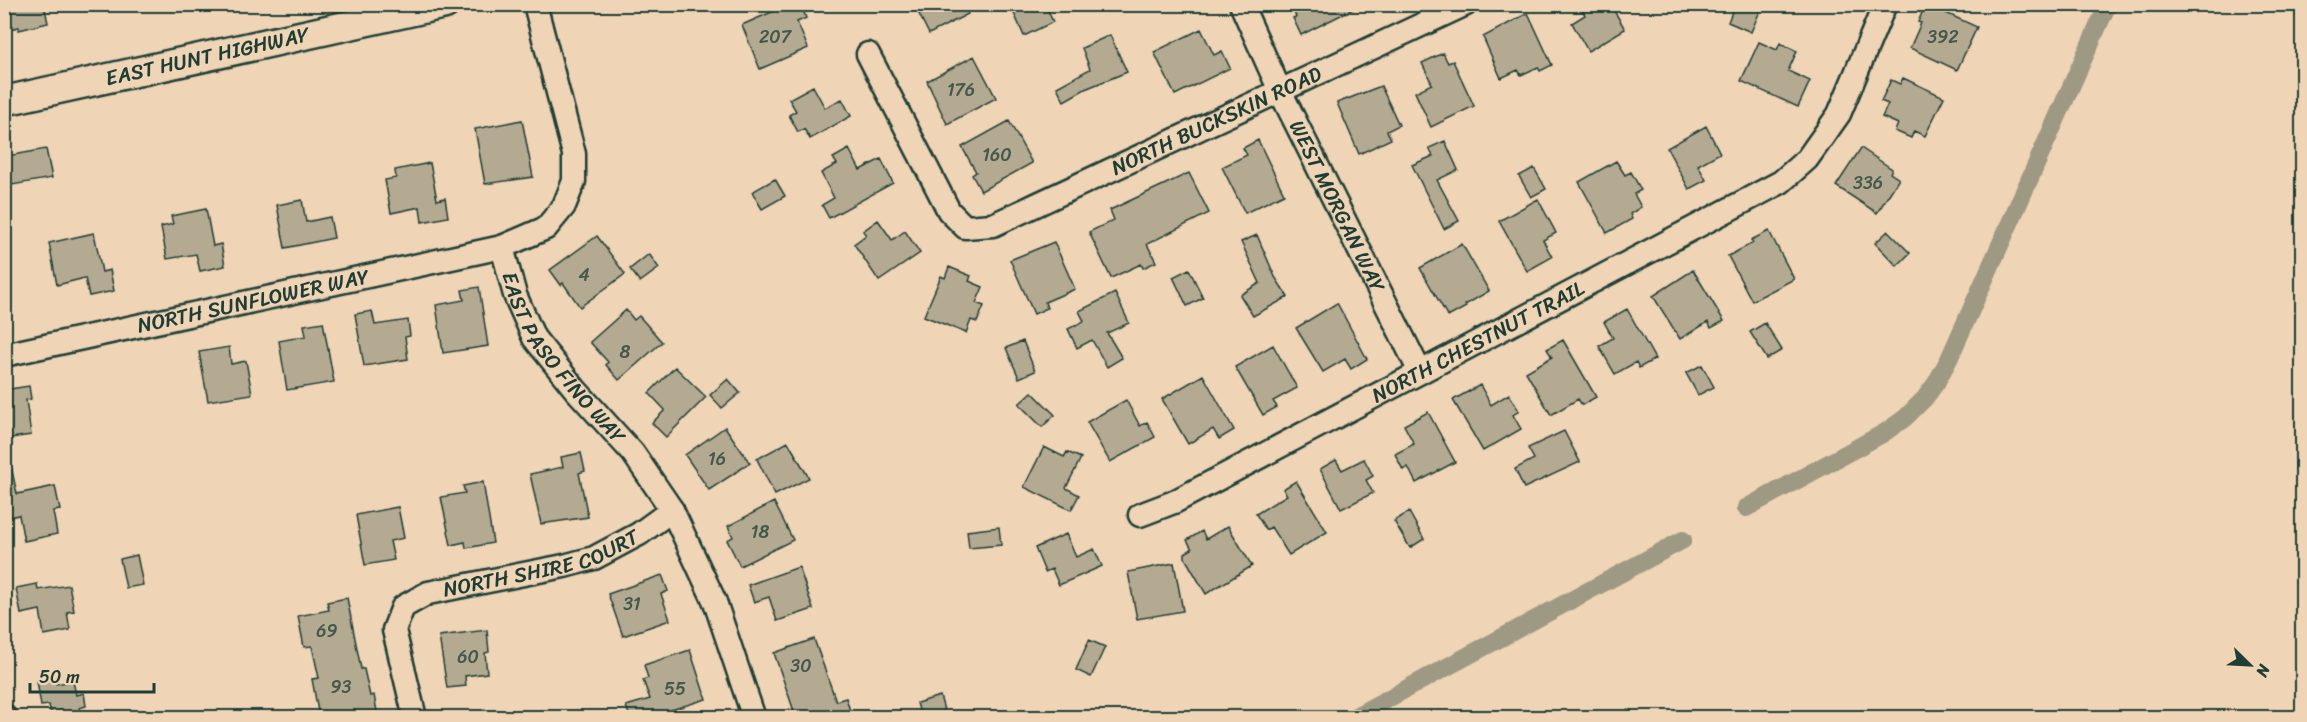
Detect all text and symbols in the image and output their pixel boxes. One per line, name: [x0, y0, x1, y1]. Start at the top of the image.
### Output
street label: EAST HUNT HIGHWAY: [102, 15, 314, 97]
house number: 207: [759, 21, 793, 53]
house number: 392: [1927, 21, 1959, 53]
street label: NORTH BUCKSKIN ROAD: [1105, 55, 1329, 186]
house number: 176: [947, 74, 975, 106]
street label: WEST MORGAN WAY: [1278, 113, 1397, 300]
house number: 160: [982, 139, 1012, 171]
house number: 336: [1853, 167, 1883, 199]
street label: NORTH SUNFLOWER WAY: [134, 257, 373, 345]
house number: 4: [578, 259, 590, 291]
street label: EAST PASO FINO WAY: [491, 267, 636, 454]
street label: NORTH CHESTNUT TRAIL: [1364, 270, 1592, 414]
house number: 8: [620, 336, 631, 368]
house number: 16: [708, 443, 726, 475]
house number: 18: [751, 516, 769, 548]
street label: NORTH SHIRE COURT: [440, 518, 647, 609]
house number: 31: [623, 588, 641, 620]
house number: 69: [316, 615, 338, 647]
north arrow: [2220, 635, 2280, 695]
house number: 60: [457, 641, 479, 673]
house number: 30: [790, 650, 812, 682]
scale bar: [30, 656, 154, 694]
text: N: [2247, 659, 2279, 683]
text: 50 m: [39, 661, 80, 693]
house number: 93: [331, 671, 352, 703]
house number: 55: [664, 673, 686, 705]

